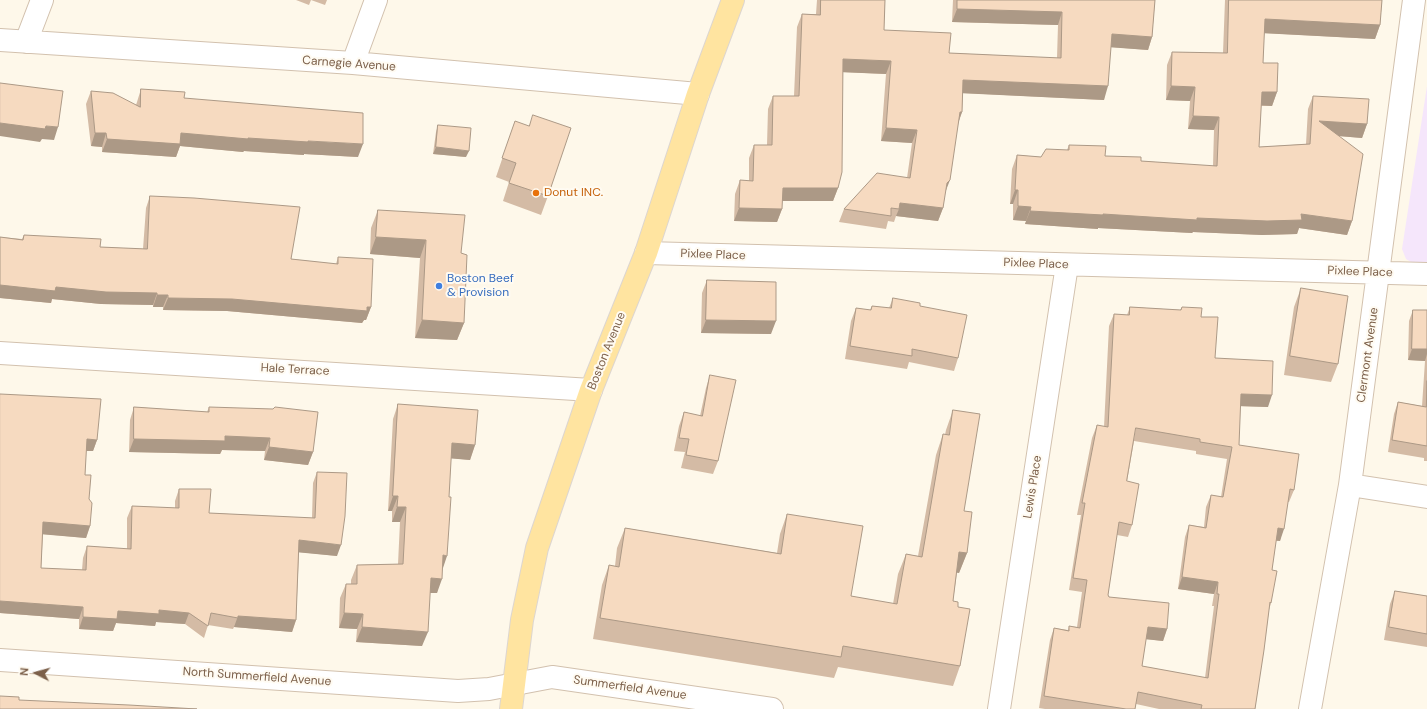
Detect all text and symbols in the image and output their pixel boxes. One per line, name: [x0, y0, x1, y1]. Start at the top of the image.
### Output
street label: Carnegie Avenue: [302, 54, 396, 74]
place label: Donut INC.: [544, 186, 603, 200]
marker: Donut INC.: [531, 188, 541, 198]
street label: Pixlee Place: [680, 247, 746, 263]
street label: Pixlee Place: [1003, 256, 1069, 272]
street label: Pixlee Place: [1327, 264, 1393, 280]
place label: Boston Beef & Provision: [447, 272, 514, 300]
marker: Boston Beef & Provision: [434, 281, 444, 291]
street label: Clermont Avenue: [1354, 307, 1382, 403]
street label: Boston Avenue: [585, 310, 629, 392]
street label: Hale Terrace: [260, 361, 330, 379]
street label: Lewis Place: [1021, 454, 1045, 520]
north arrow: [16, 653, 56, 693]
street label: North Summerfield Avenue: [182, 665, 332, 689]
text: N: [17, 667, 31, 676]
street label: Summerfield Avenue: [572, 673, 688, 703]

